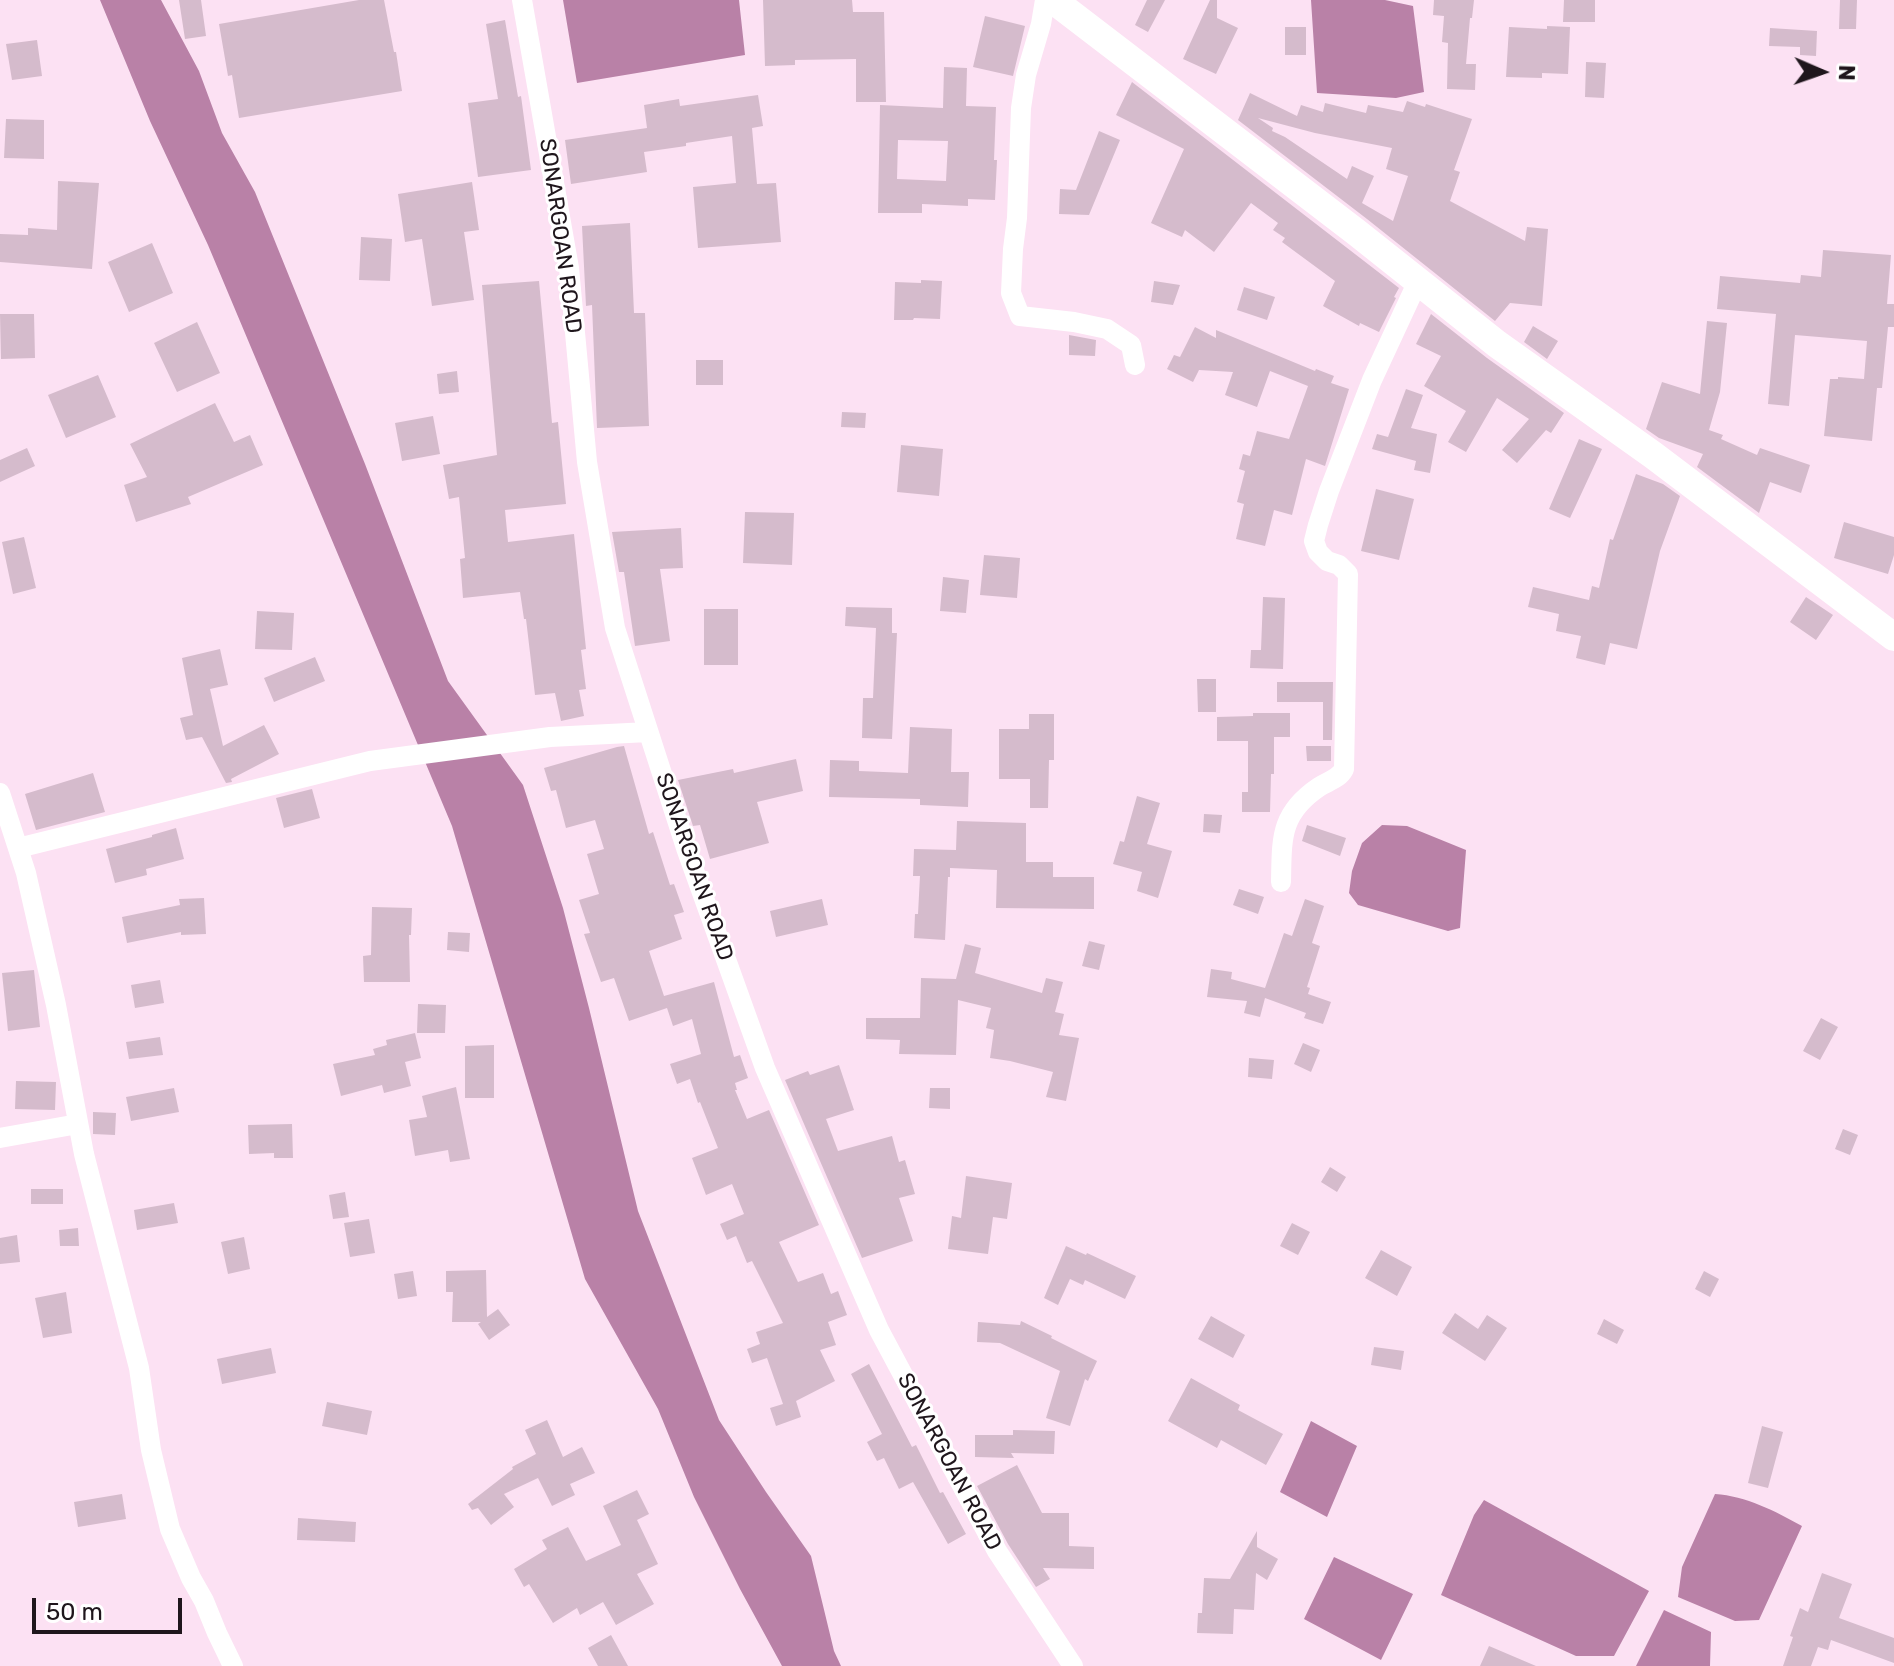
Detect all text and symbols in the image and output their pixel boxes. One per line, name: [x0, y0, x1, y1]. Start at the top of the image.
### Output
north arrow: [1782, 32, 1862, 112]
text: N: [1833, 64, 1860, 81]
street label: SONARGOAN ROAD: [533, 137, 587, 335]
street label: SONARGOAN ROAD: [649, 770, 739, 964]
street label: SONARGOAN ROAD: [891, 1369, 1007, 1555]
scale bar: [36, 1582, 186, 1632]
text: 50 m: [46, 1598, 103, 1626]

